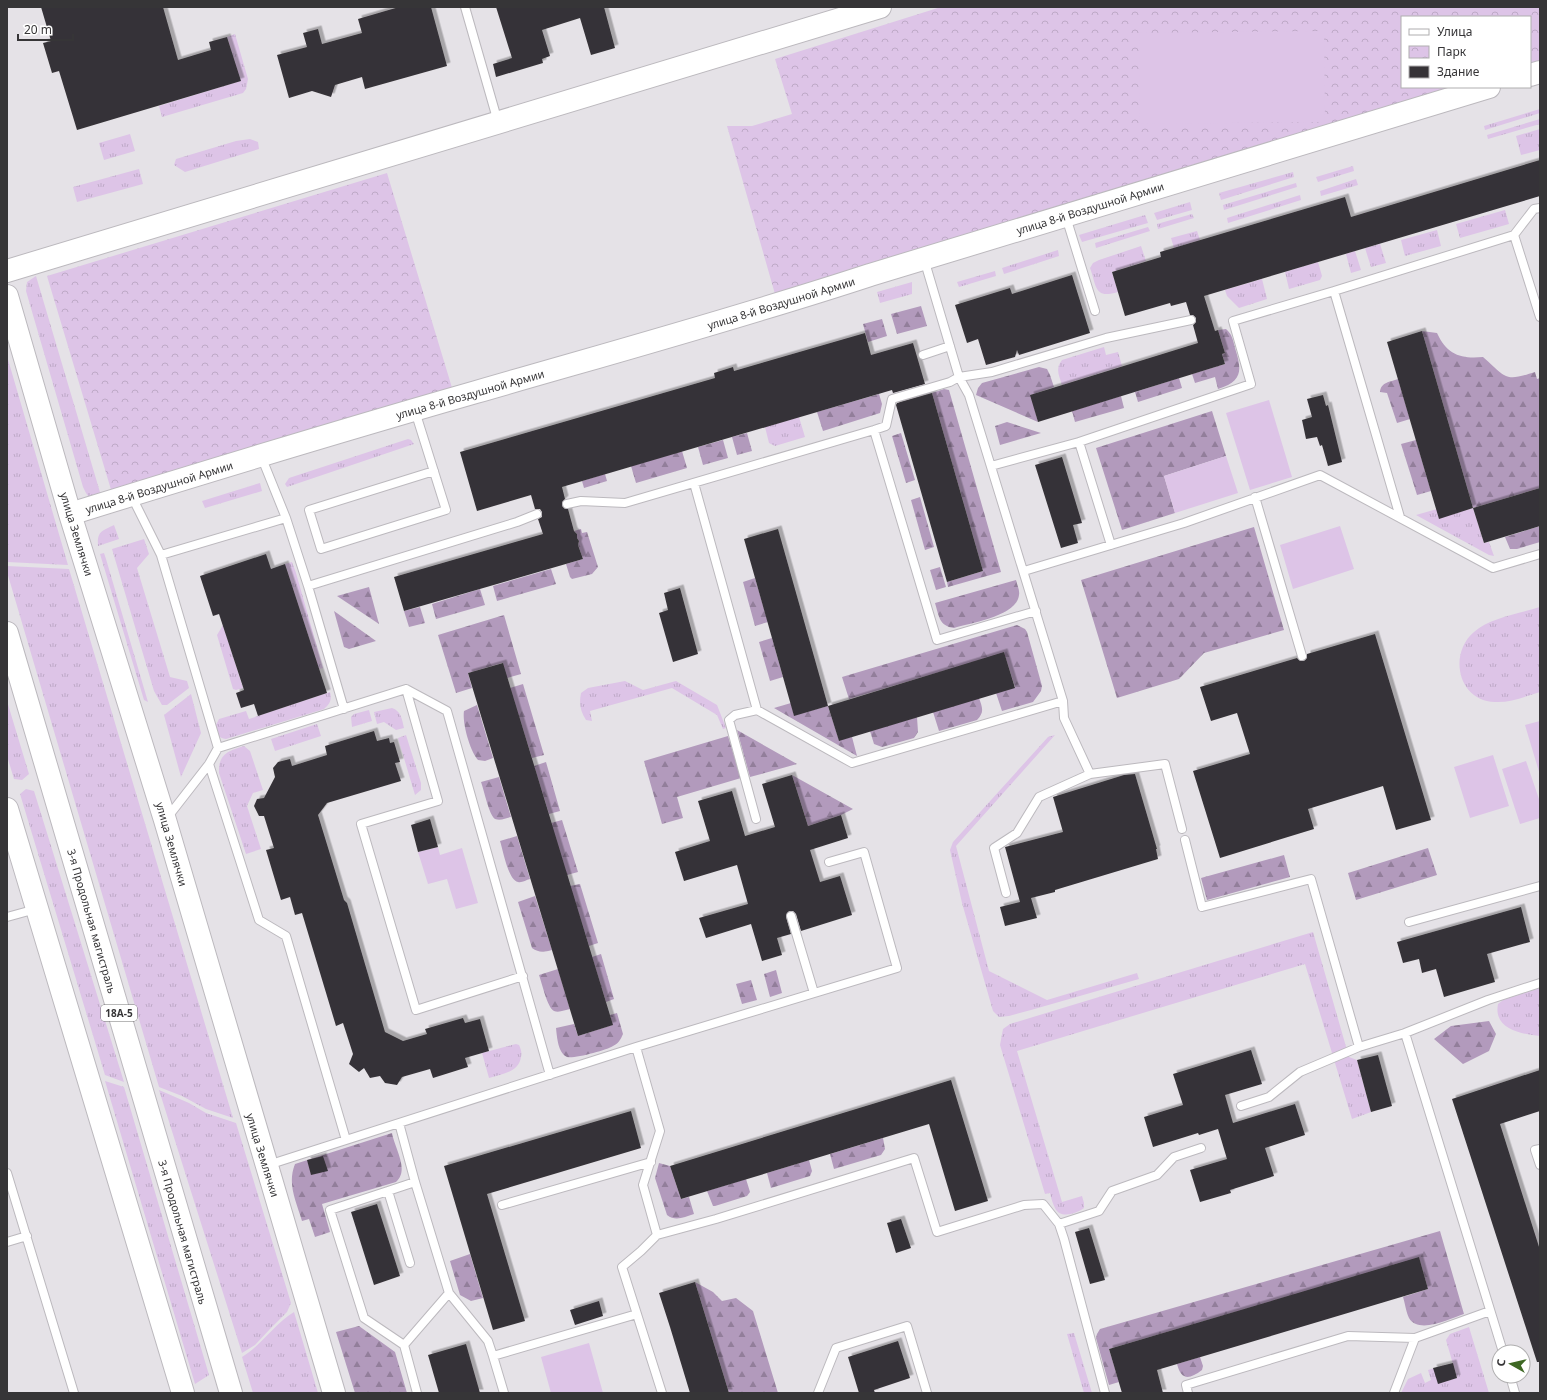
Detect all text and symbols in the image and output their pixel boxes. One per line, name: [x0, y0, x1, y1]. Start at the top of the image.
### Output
scale bar: [18, 16, 73, 42]
legend: [1401, 16, 1531, 88]
text: 20 m: [24, 21, 52, 38]
text: Улица: [1437, 23, 1472, 40]
text: Парк: [1437, 43, 1467, 60]
text: Здание: [1437, 63, 1480, 80]
street label: улица 8-й Воздушной Армии: [1014, 178, 1166, 238]
street label: улица 8-й Воздушной Армии: [705, 273, 857, 333]
street label: улица 8-й Воздушной Армии: [394, 366, 546, 422]
street label: улица 8-й Воздушной Армии: [83, 457, 235, 517]
street label: улица Землячки: [57, 490, 97, 578]
street label: улица Землячки: [153, 800, 191, 888]
street label: 3-я Продольная магистраль: [64, 847, 120, 995]
road number: 18А-5: [101, 1005, 137, 1021]
street label: улица Землячки: [243, 1111, 283, 1199]
street label: 3-я Продольная магистраль: [155, 1158, 211, 1306]
north arrow: [1491, 1344, 1531, 1384]
text: С: [1493, 1358, 1509, 1367]

